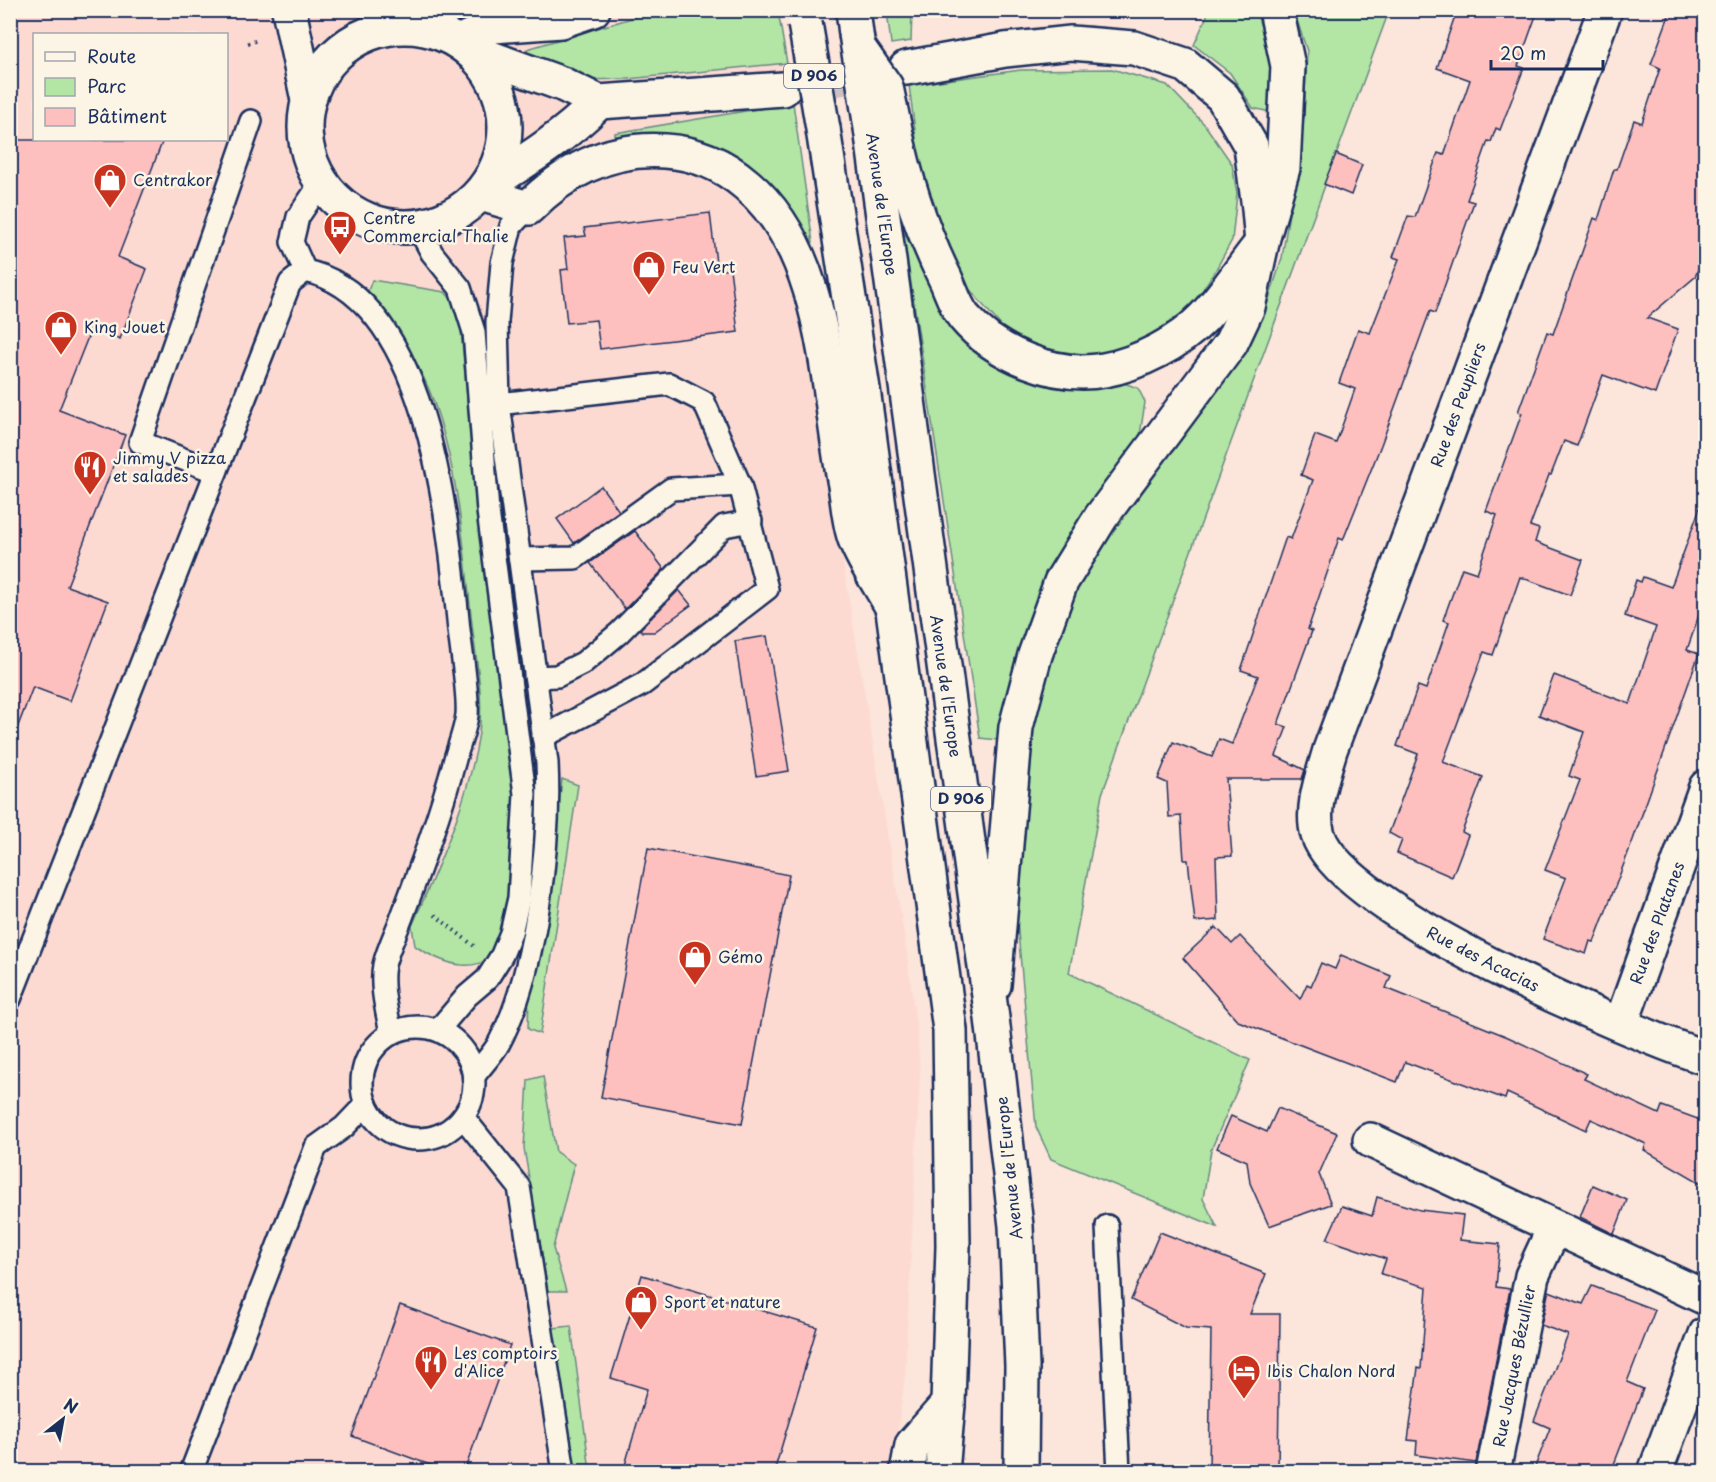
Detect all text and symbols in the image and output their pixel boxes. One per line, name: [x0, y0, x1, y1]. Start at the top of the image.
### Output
legend: [33, 33, 228, 141]
scale bar: [1491, 33, 1604, 71]
text: 20 m: [1500, 39, 1546, 66]
text: Route: [87, 42, 137, 69]
road number: D 906: [784, 64, 844, 88]
text: Parc: [87, 72, 126, 99]
text: Bâtiment: [87, 102, 167, 129]
street label: Avenue de l'Europe: [861, 131, 905, 277]
shop icon: Centrakor: [92, 162, 128, 209]
place label: Centrakor: [133, 167, 213, 191]
place label: Centre Commercial Thalie: [363, 205, 509, 247]
bus stop icon: Centre Commercial Thalie: [322, 209, 358, 256]
shop icon: Feu Vert: [631, 249, 667, 296]
place label: Feu Vert: [672, 254, 736, 278]
shop icon: King Jouet: [43, 309, 79, 356]
place label: King Jouet: [84, 314, 166, 338]
street label: Rue des Peupliers: [1423, 339, 1491, 470]
place label: Jimmy V pizza et salades: [113, 445, 226, 487]
restaurant icon: Jimmy V pizza et salades: [72, 449, 108, 496]
street label: Avenue de l'Europe: [925, 613, 969, 759]
road number: D 906: [931, 787, 991, 811]
street label: Rue des Platanes: [1623, 858, 1689, 987]
street label: Rue des Acacias: [1423, 919, 1544, 997]
shop icon: Gémo: [677, 939, 713, 986]
place label: Gémo: [718, 944, 763, 968]
street label: Avenue de l'Europe: [989, 1095, 1027, 1241]
street label: Rue Jacques Bézullier: [1486, 1282, 1541, 1449]
shop icon: Sport et nature: [623, 1284, 659, 1331]
place label: Sport et nature: [664, 1289, 781, 1313]
place label: Les comptoirs d'Alice: [454, 1340, 557, 1382]
restaurant icon: Les comptoirs d'Alice: [413, 1344, 449, 1391]
hotel icon: Ibis Chalon Nord: [1226, 1353, 1262, 1400]
place label: Ibis Chalon Nord: [1267, 1358, 1396, 1382]
north arrow: [33, 1389, 93, 1449]
text: N: [60, 1392, 83, 1419]

